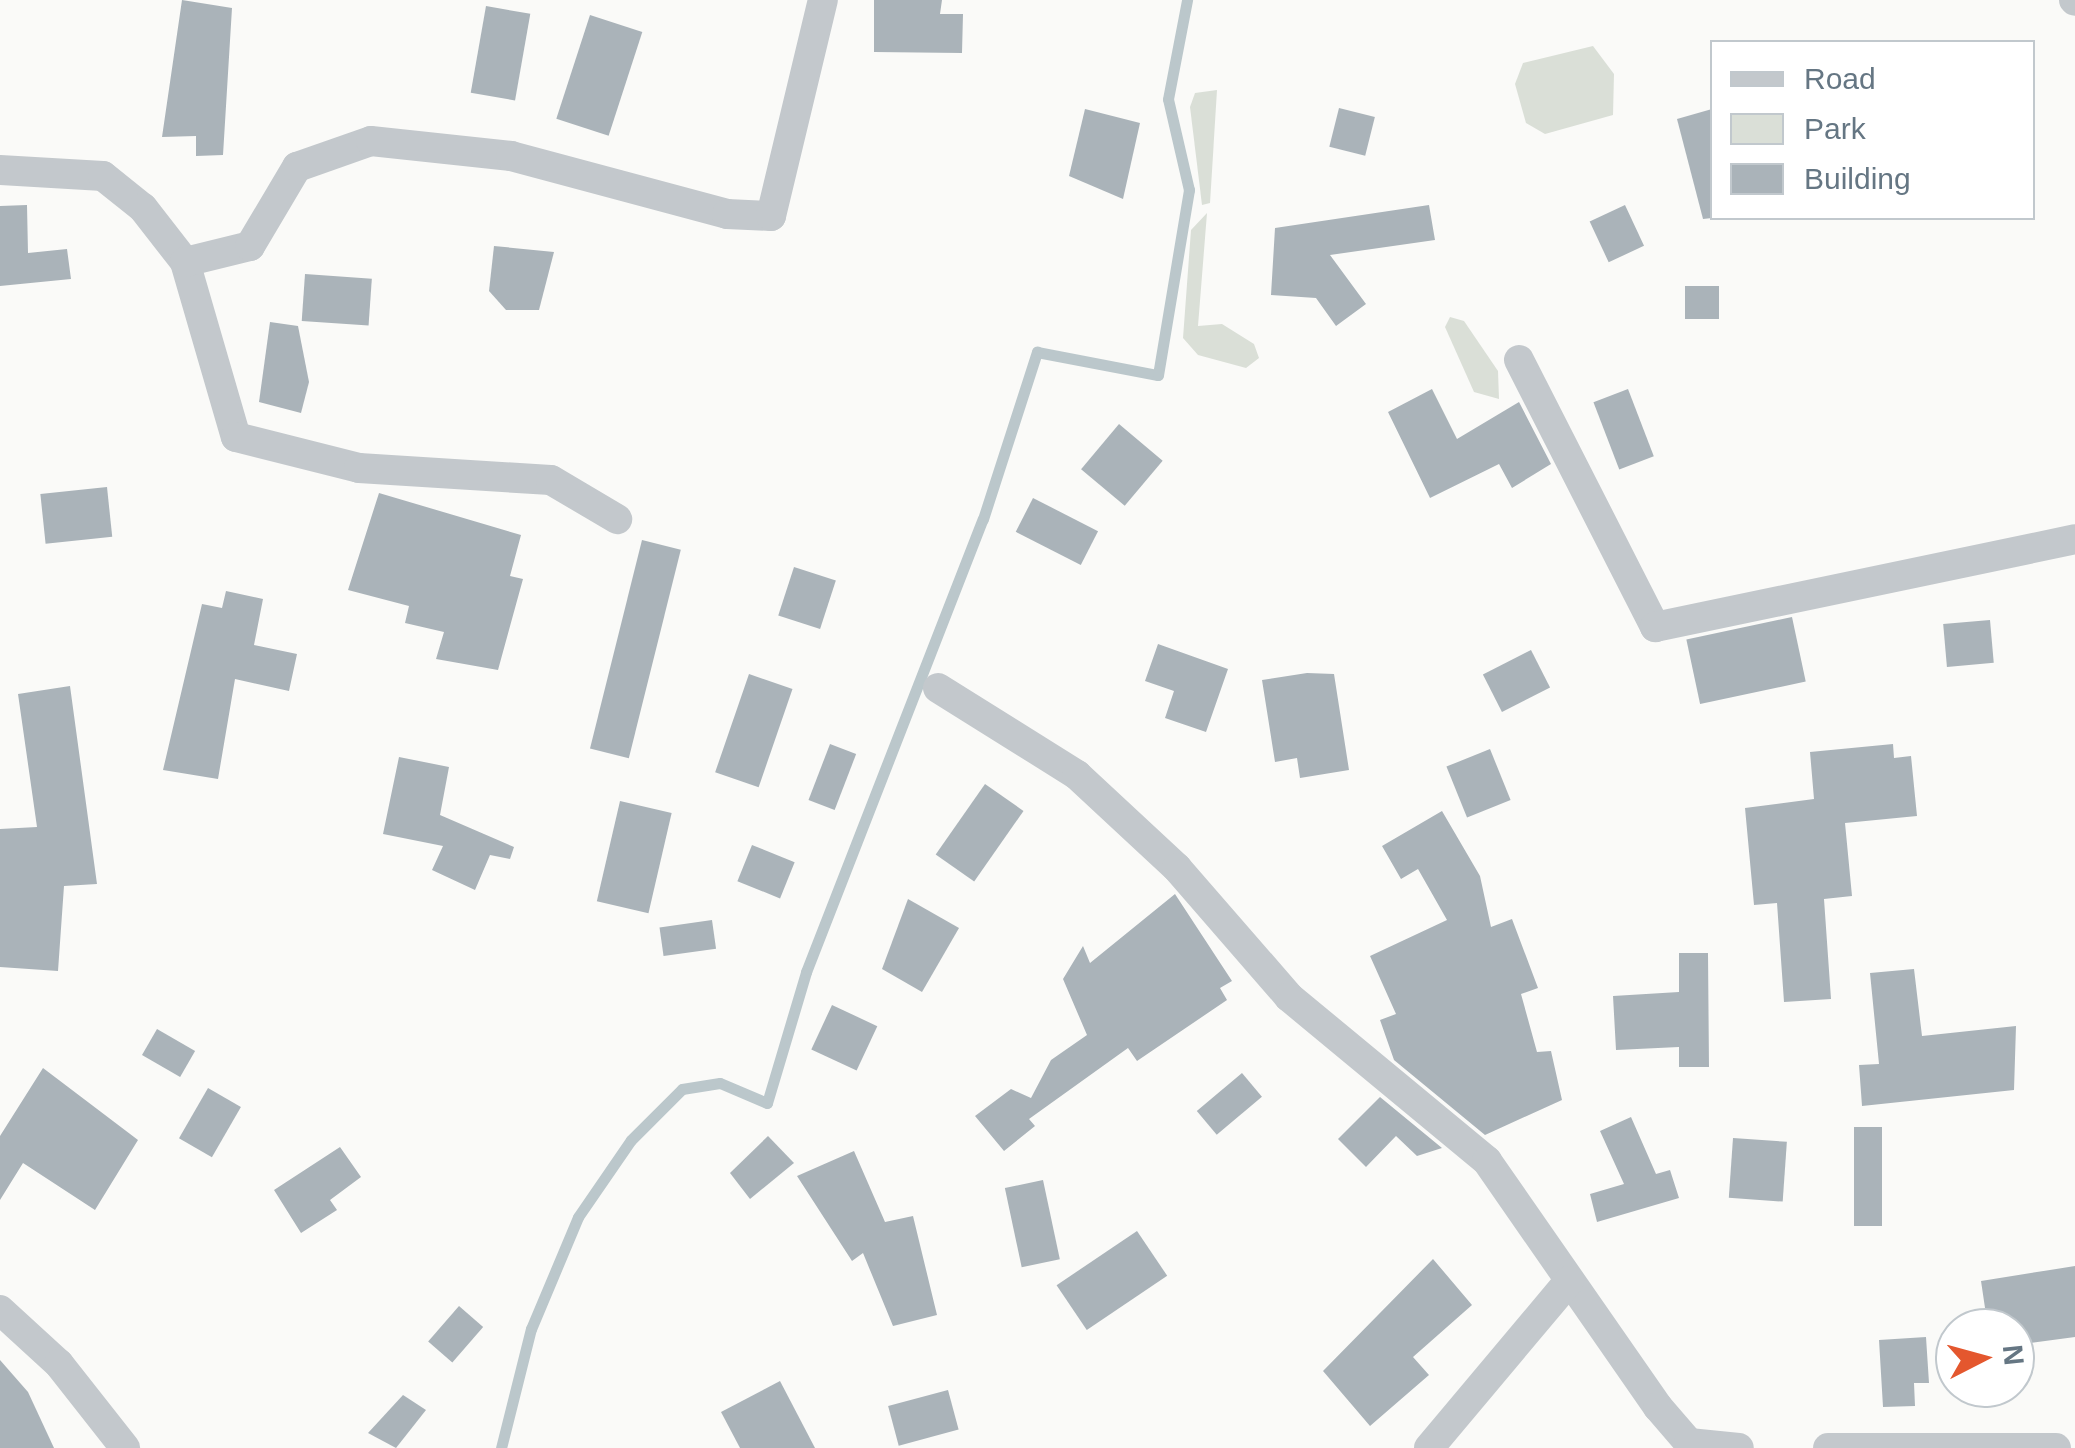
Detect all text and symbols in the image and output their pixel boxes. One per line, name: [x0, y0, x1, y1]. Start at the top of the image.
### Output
legend: [1710, 40, 2035, 220]
text: Road: [1804, 62, 1876, 95]
text: Park: [1804, 112, 1866, 145]
text: Building: [1804, 162, 1911, 195]
north arrow: [1935, 1308, 2035, 1408]
text: N: [1997, 1343, 2030, 1367]

